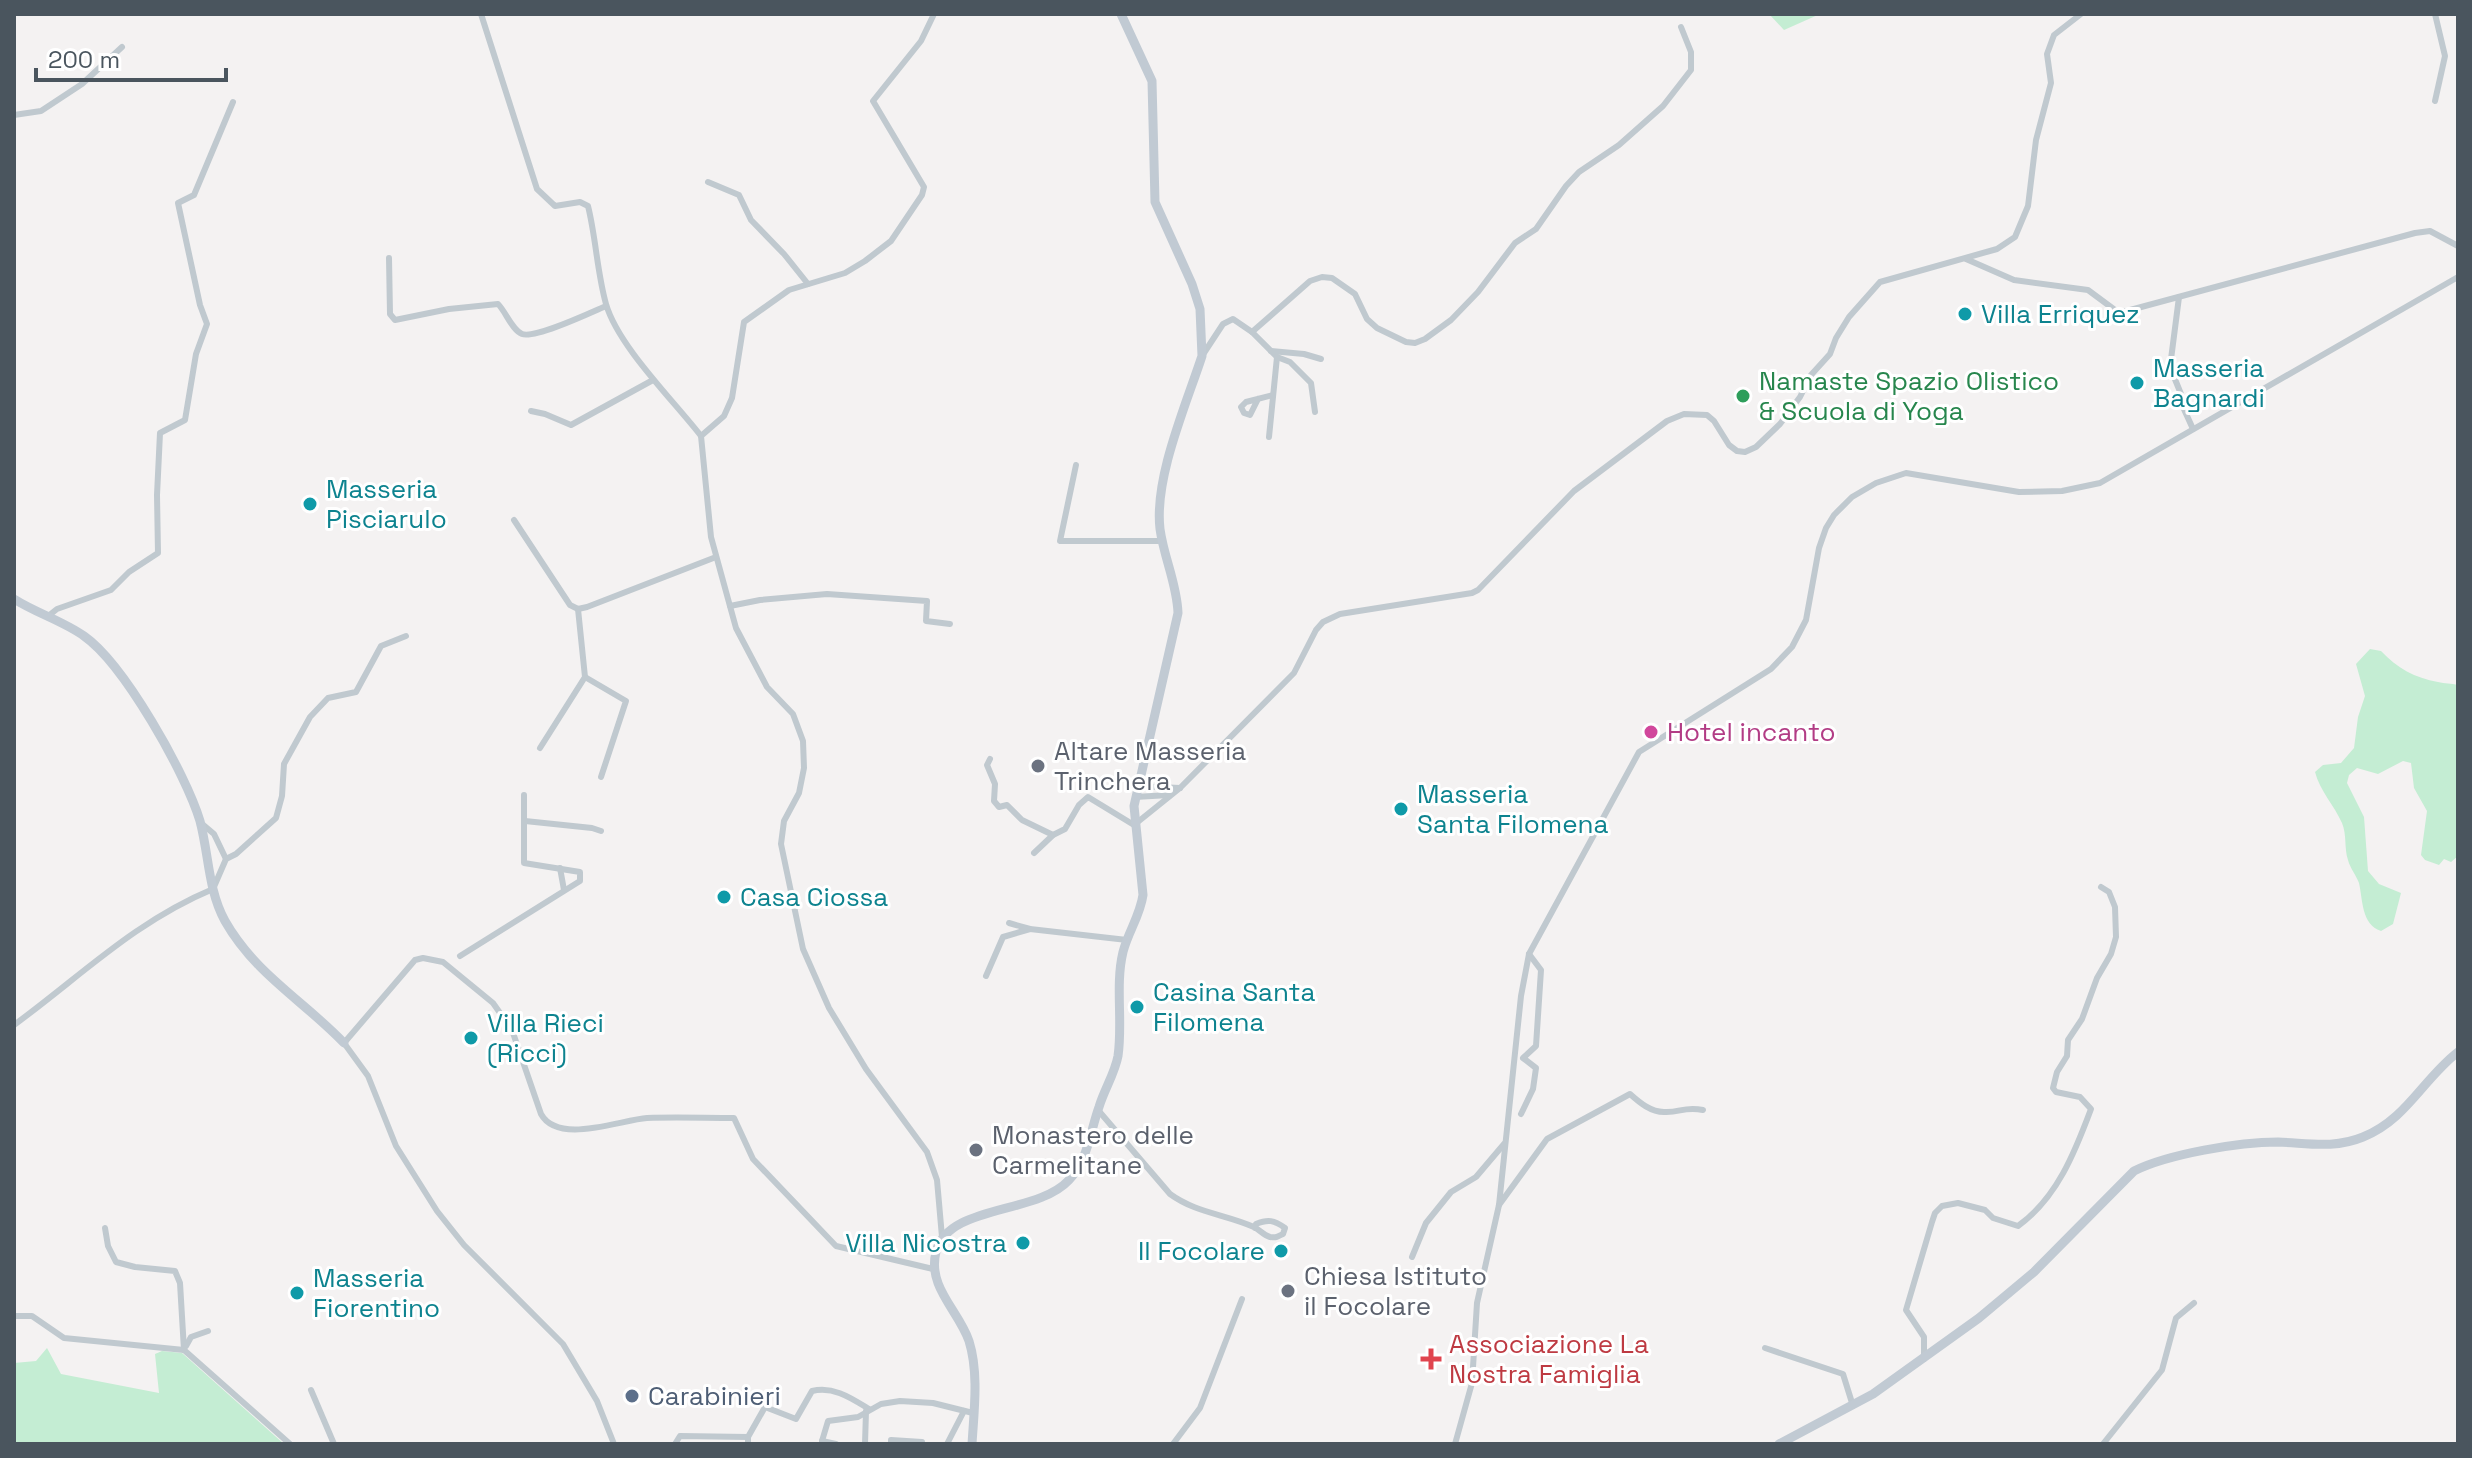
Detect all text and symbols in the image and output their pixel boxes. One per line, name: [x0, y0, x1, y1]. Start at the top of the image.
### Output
scale bar: [36, 32, 226, 82]
text: 200 m: [48, 44, 120, 75]
place label: Villa Erriquez: [1981, 297, 2140, 331]
marker: Villa Erriquez: [1956, 305, 1974, 323]
place label: Masseria Bagnardi: [2153, 351, 2265, 415]
place label: Namaste Spazio Olistico & Scuola di Yoga: [1759, 364, 2059, 428]
marker: Masseria Bagnardi: [2128, 374, 2146, 392]
marker: Namaste Spazio Olistico & Scuola di Yoga: [1734, 387, 1752, 405]
place label: Masseria Pisciarulo: [326, 472, 447, 536]
marker: Masseria Pisciarulo: [301, 495, 319, 513]
place label: Hotel incanto: [1667, 715, 1836, 749]
marker: Hotel incanto: [1642, 723, 1660, 741]
place label: Altare Masseria Trinchera: [1054, 734, 1246, 798]
marker: Altare Masseria Trinchera: [1029, 757, 1047, 775]
place label: Masseria Santa Filomena: [1417, 777, 1609, 841]
marker: Masseria Santa Filomena: [1392, 800, 1410, 818]
place label: Casa Ciossa: [740, 880, 888, 914]
marker: Casa Ciossa: [715, 888, 733, 906]
place label: Casina Santa Filomena: [1153, 975, 1316, 1039]
marker: Casina Santa Filomena: [1128, 998, 1146, 1016]
place label: Villa Rieci (Ricci): [487, 1006, 604, 1070]
marker: Villa Rieci (Ricci): [462, 1029, 480, 1047]
place label: Monastero delle Carmelitane: [992, 1118, 1194, 1182]
marker: Monastero delle Carmelitane: [967, 1141, 985, 1159]
place label: Villa Nicostra: [845, 1226, 1007, 1260]
marker: Villa Nicostra: [1014, 1234, 1032, 1252]
place label: Il Focolare: [1138, 1234, 1265, 1268]
marker: Il Focolare: [1272, 1242, 1290, 1260]
place label: Chiesa Istituto il Focolare: [1304, 1259, 1487, 1323]
place label: Masseria Fiorentino: [313, 1261, 440, 1325]
marker: Chiesa Istituto il Focolare: [1279, 1282, 1297, 1300]
marker: Masseria Fiorentino: [288, 1284, 306, 1302]
place label: Associazione La Nostra Famiglia: [1449, 1327, 1649, 1391]
marker: Associazione La Nostra Famiglia: [1420, 1348, 1442, 1370]
place label: Carabinieri: [648, 1379, 781, 1413]
marker: Carabinieri: [623, 1387, 641, 1405]

